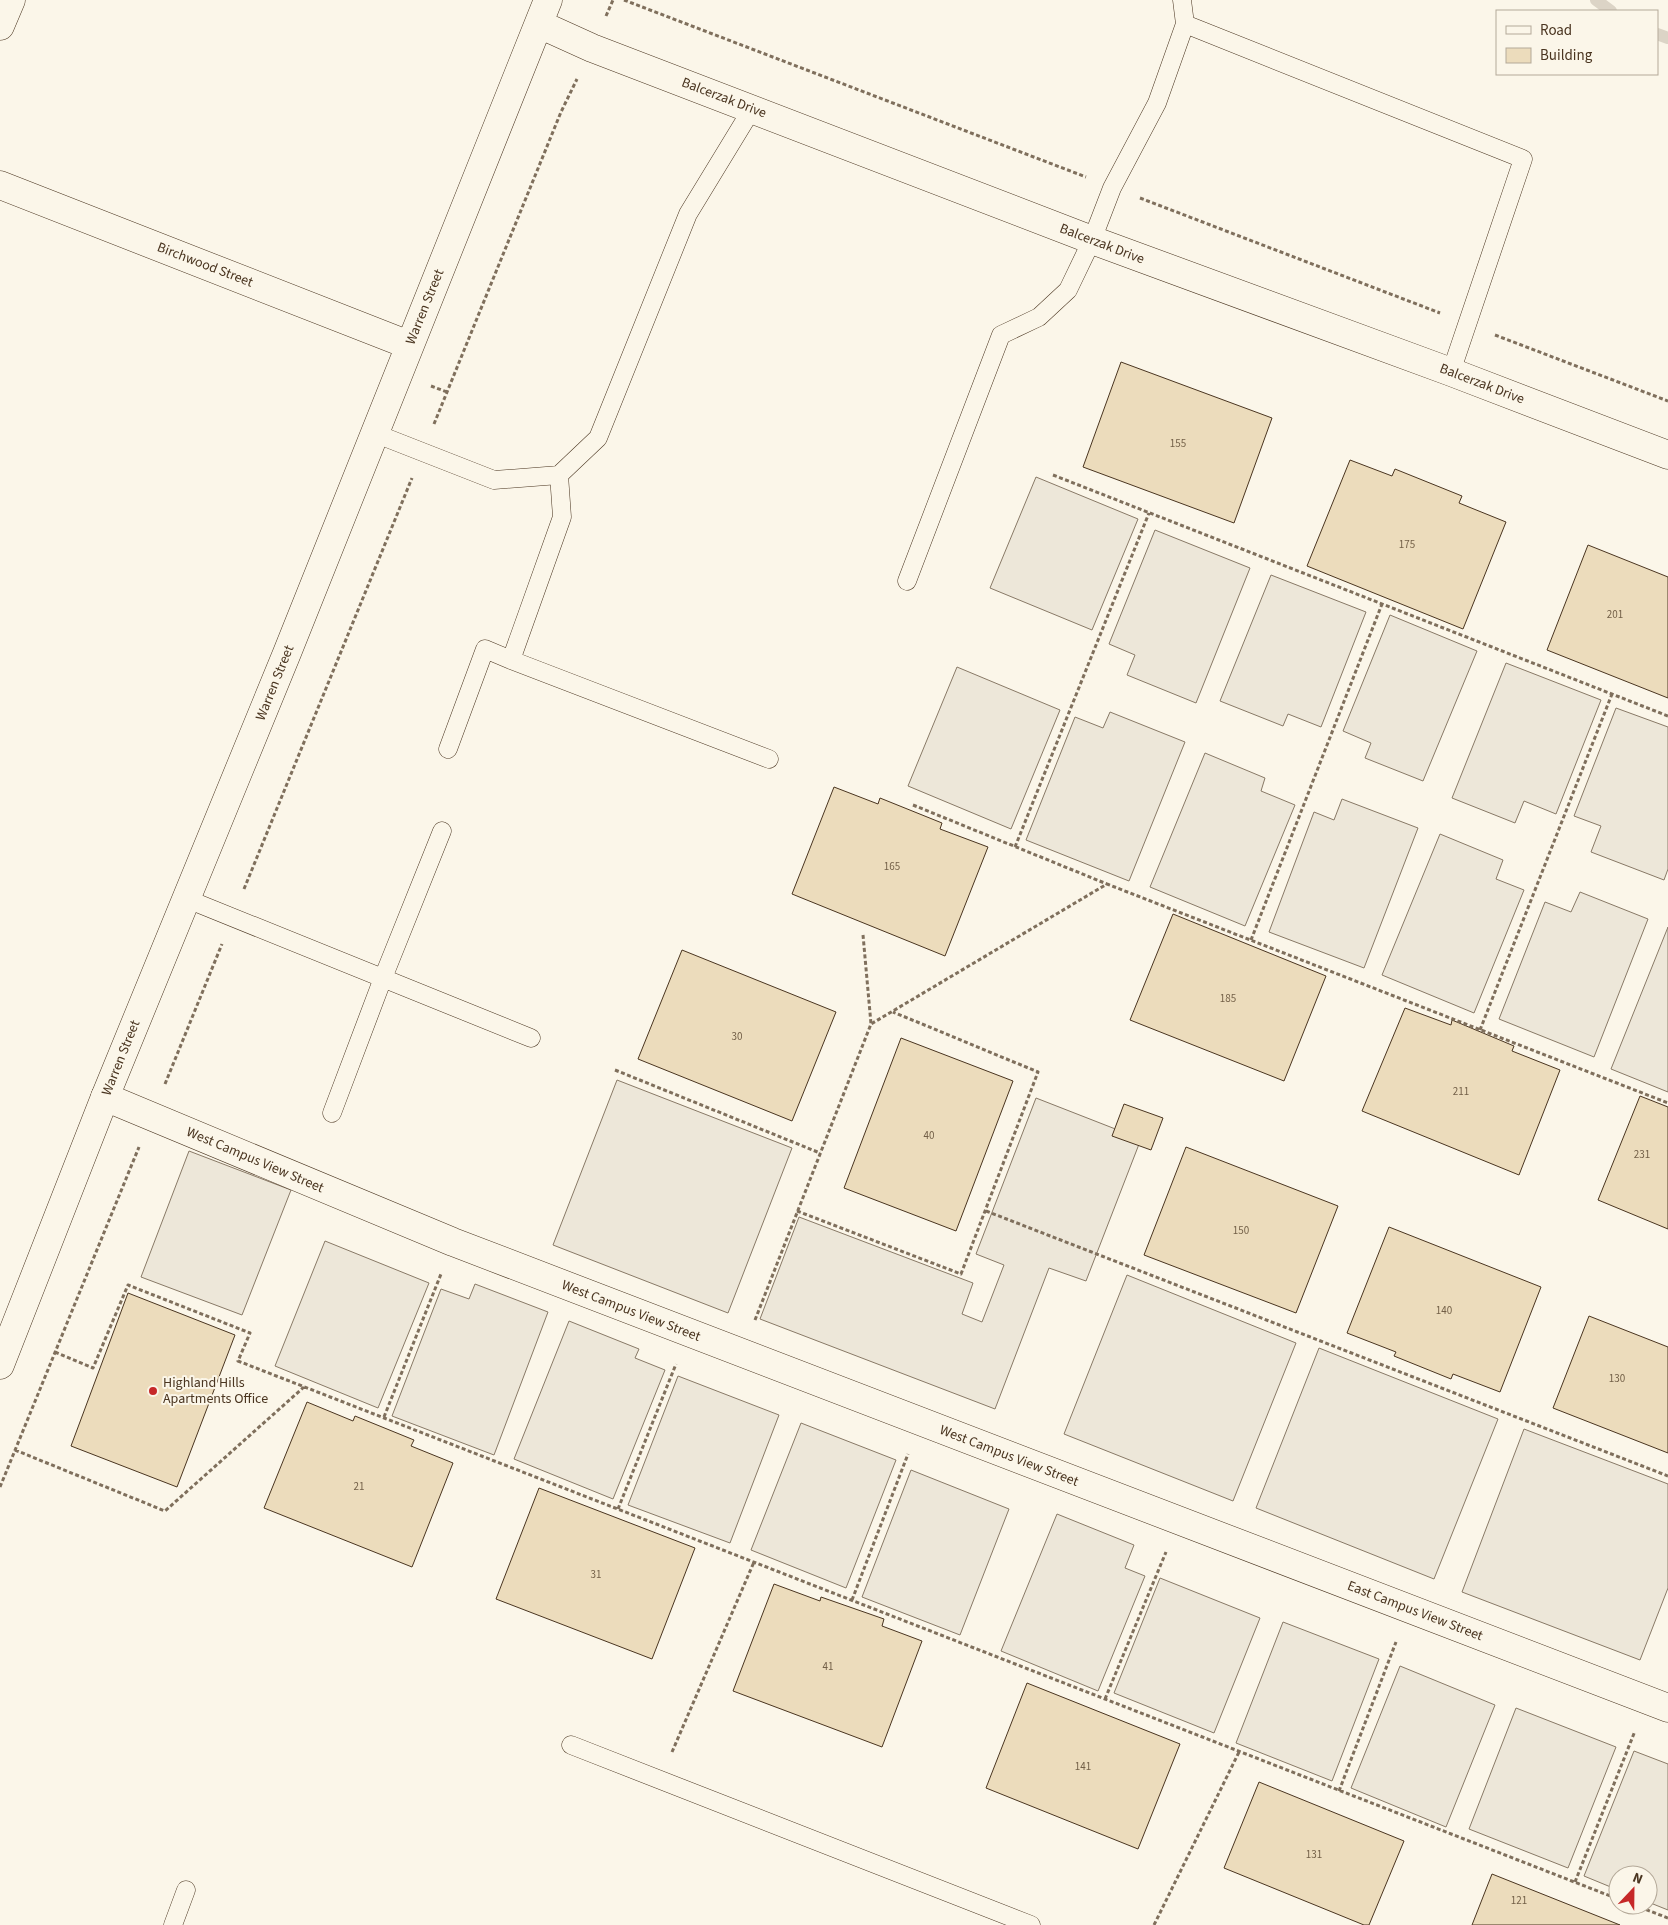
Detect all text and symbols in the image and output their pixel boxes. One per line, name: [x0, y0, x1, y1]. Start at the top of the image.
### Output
legend: [1496, 10, 1658, 75]
text: Road: [1540, 20, 1572, 41]
text: Building: [1540, 45, 1593, 66]
street label: Balcerzak Drive: [679, 73, 769, 123]
street label: Balcerzak Drive: [1057, 219, 1147, 269]
street label: Birchwood Street: [154, 238, 256, 293]
street label: Warren Street: [401, 266, 449, 348]
street label: Balcerzak Drive: [1437, 359, 1527, 409]
house number: 155: [1170, 436, 1186, 451]
house number: 175: [1399, 537, 1415, 552]
house number: 201: [1607, 607, 1623, 622]
street label: Warren Street: [251, 642, 299, 724]
house number: 165: [884, 859, 900, 874]
house number: 185: [1220, 991, 1236, 1006]
street label: Warren Street: [97, 1017, 145, 1099]
house number: 30: [732, 1029, 742, 1044]
house number: 211: [1453, 1084, 1469, 1099]
street label: West Campus View Street: [183, 1122, 327, 1198]
house number: 40: [924, 1128, 934, 1143]
house number: 231: [1634, 1147, 1650, 1162]
house number: 150: [1233, 1223, 1249, 1238]
street label: West Campus View Street: [559, 1275, 704, 1347]
house number: 140: [1436, 1303, 1452, 1318]
house number: 130: [1609, 1371, 1625, 1386]
place label: Highland Hills Apartments Office: [163, 1373, 268, 1409]
marker: Highland Hills Apartments Office: [147, 1385, 159, 1397]
street label: West Campus View Street: [937, 1420, 1082, 1492]
house number: 21: [354, 1479, 364, 1494]
house number: 31: [591, 1567, 601, 1582]
street label: East Campus View Street: [1344, 1576, 1486, 1646]
house number: 41: [823, 1659, 833, 1674]
house number: 141: [1075, 1759, 1091, 1774]
house number: 131: [1306, 1847, 1322, 1862]
north arrow: [1608, 1865, 1658, 1915]
text: N: [1629, 1868, 1646, 1890]
house number: 121: [1511, 1893, 1527, 1908]

